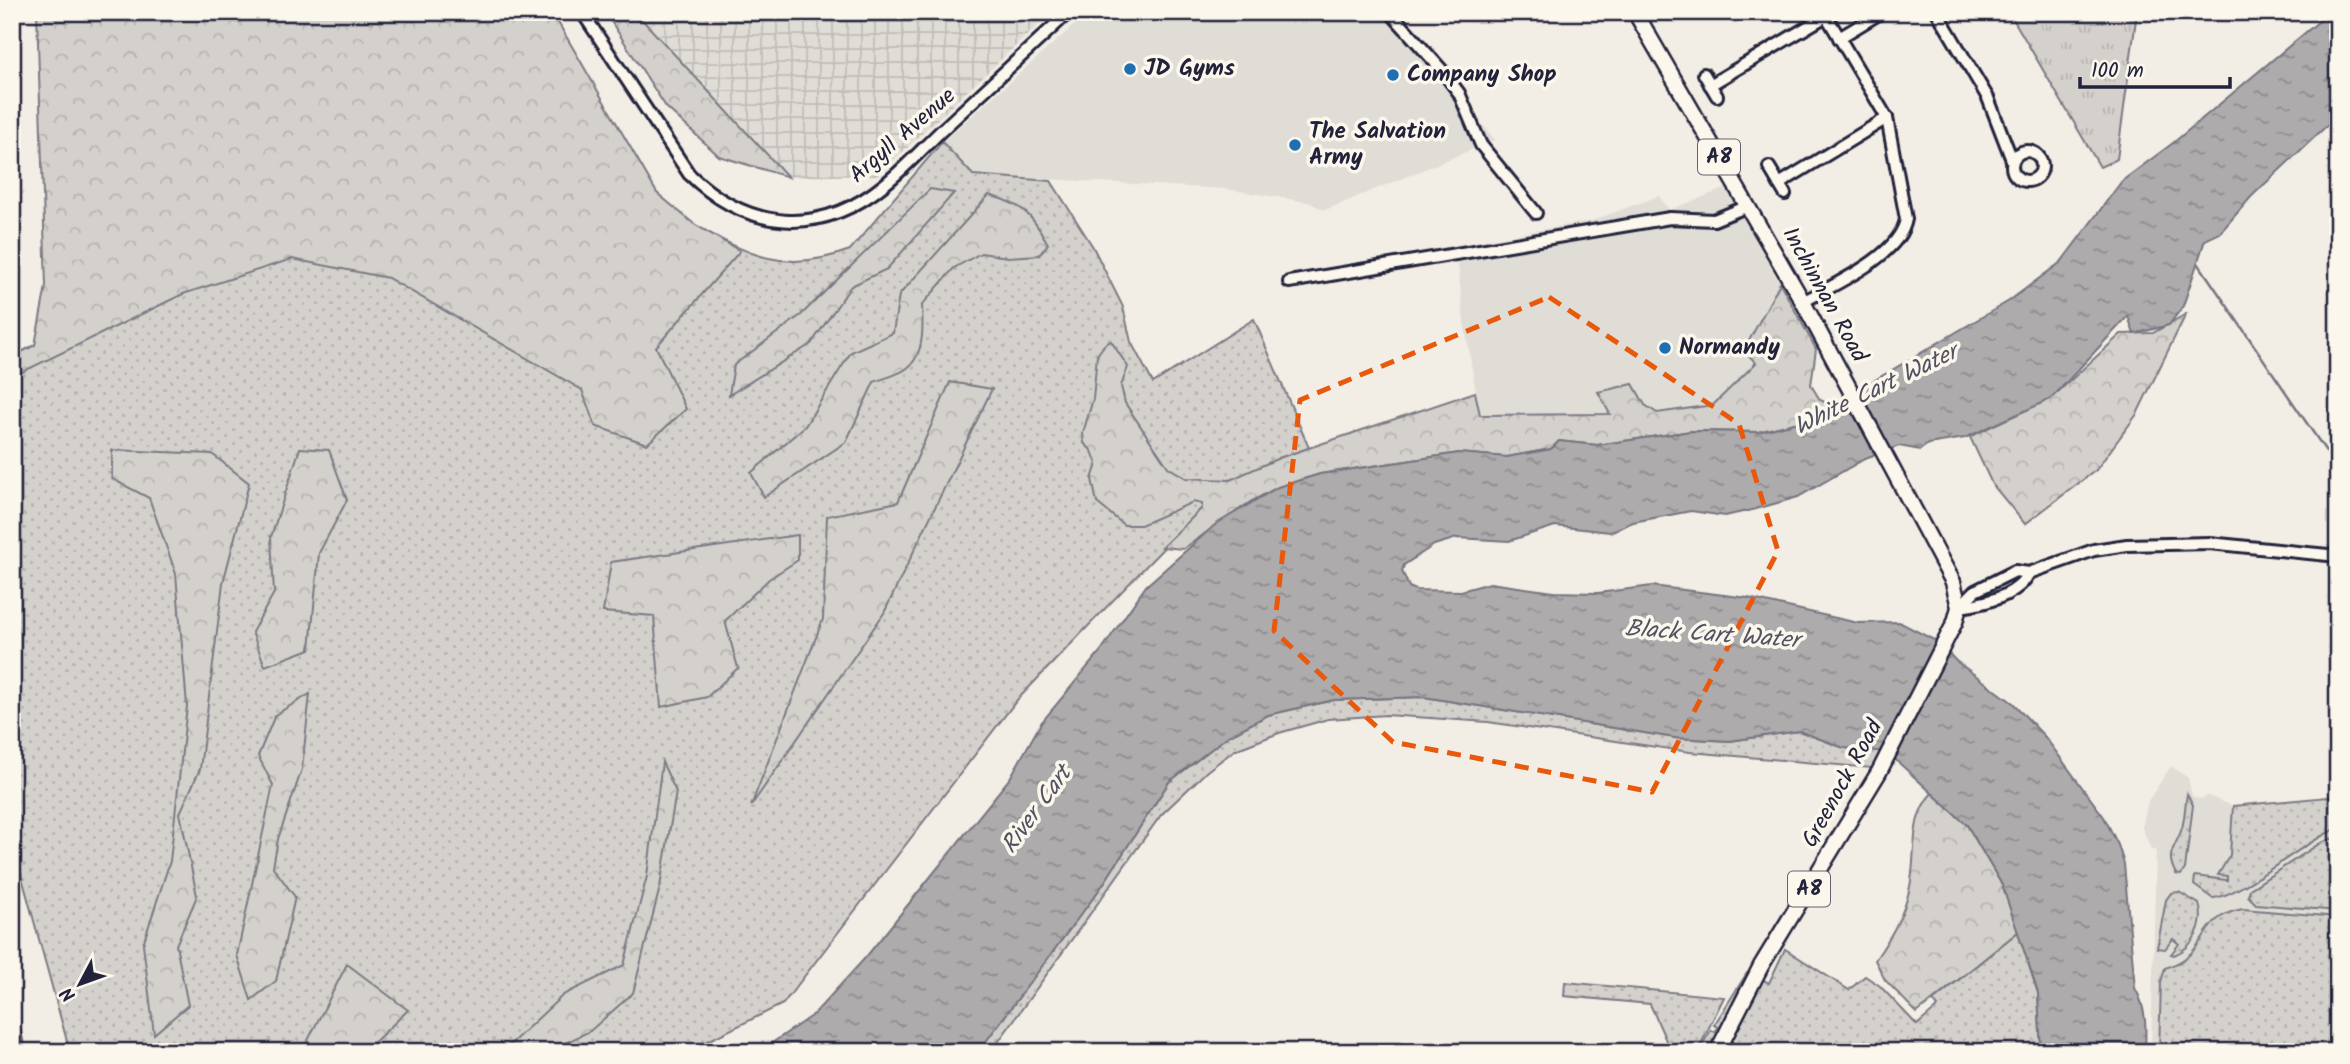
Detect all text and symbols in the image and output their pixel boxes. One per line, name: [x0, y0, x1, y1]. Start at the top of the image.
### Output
scale bar: [2080, 46, 2231, 90]
place label: JD Gyms: [1144, 51, 1235, 87]
text: 100 m: [2091, 55, 2144, 88]
place label: Company Shop: [1407, 57, 1557, 93]
marker: JD Gyms: [1122, 61, 1138, 77]
marker: Company Shop: [1385, 67, 1401, 83]
street label: Argyll Avenue: [842, 79, 964, 193]
place label: The Salvation Army: [1309, 114, 1446, 176]
marker: The Salvation Army: [1287, 137, 1303, 153]
road number: A8: [1698, 140, 1740, 174]
street label: Inchinnan Road: [1772, 221, 1876, 370]
place label: Normandy: [1679, 330, 1780, 366]
water label: White Cart Water: [1788, 331, 1969, 446]
marker: Normandy: [1657, 340, 1673, 356]
water label: Black Cart Water: [1624, 609, 1805, 661]
street label: Greenock Road: [1793, 713, 1893, 855]
water label: River Cart: [992, 755, 1085, 862]
road number: A8: [1788, 872, 1830, 906]
north arrow: [46, 948, 116, 1018]
text: N: [53, 979, 84, 1008]

